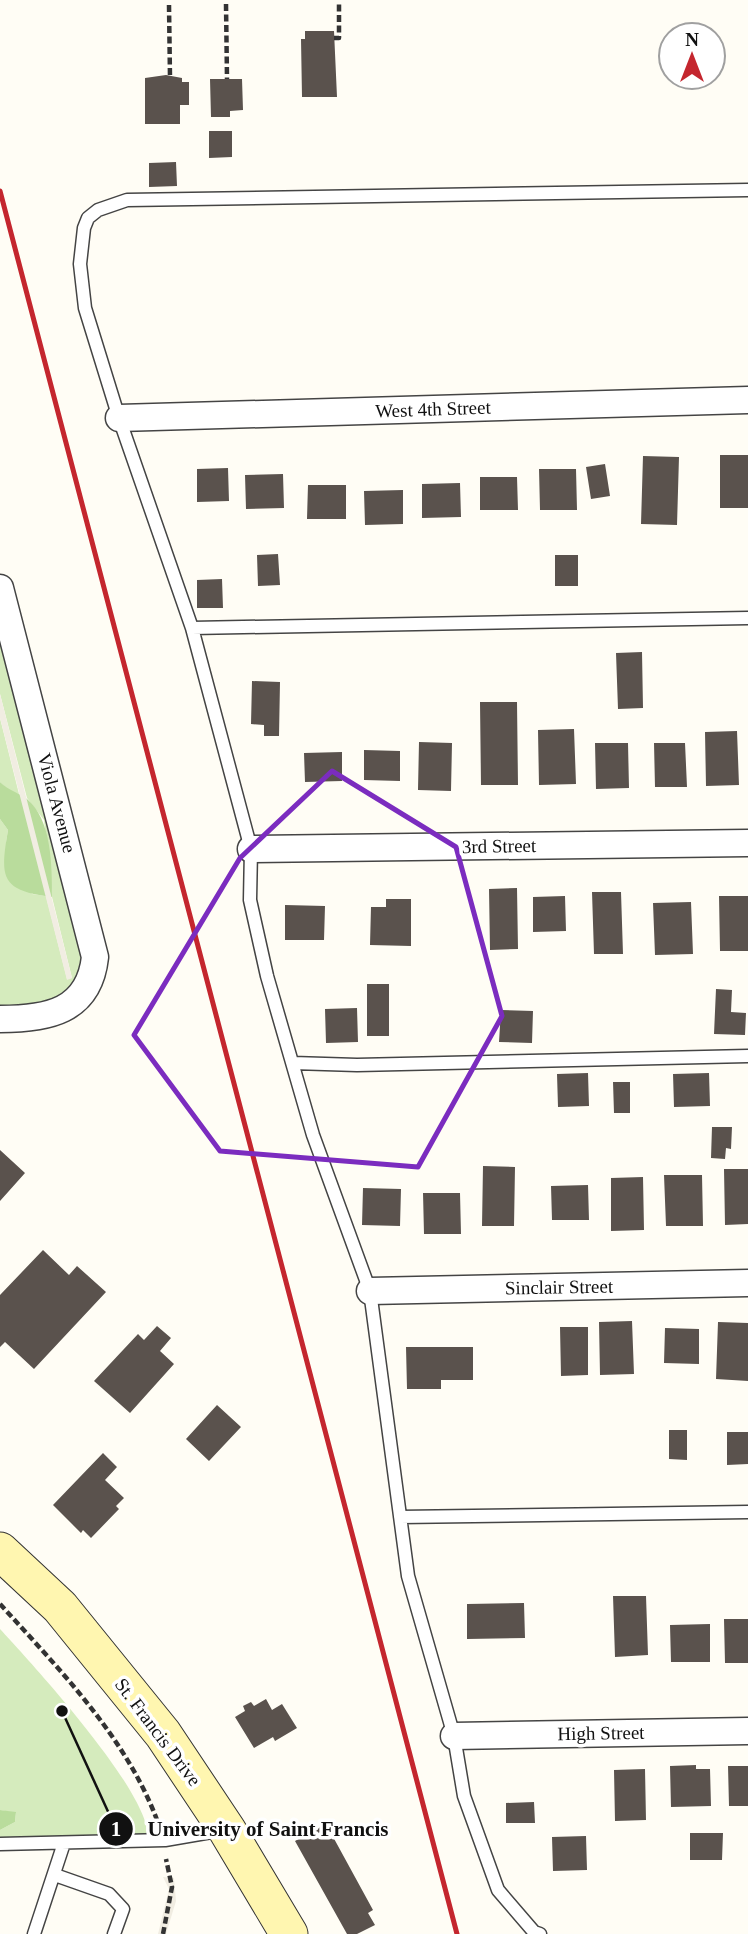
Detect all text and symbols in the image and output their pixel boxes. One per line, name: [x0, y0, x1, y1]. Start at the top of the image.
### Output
north arrow: [657, 21, 727, 91]
text: N: [685, 29, 699, 50]
street label: West 4th Street: [375, 396, 492, 422]
street label: Viola Avenue: [34, 751, 80, 855]
street label: 3rd Street: [462, 835, 537, 857]
street label: Sinclair Street: [505, 1276, 614, 1298]
street label: St. Francis Drive: [111, 1674, 205, 1790]
street label: High Street: [557, 1722, 645, 1744]
callout: University of Saint Francis: [99, 1808, 403, 1850]
text: 1: [111, 1817, 121, 1841]
text: University of Saint Francis: [148, 1817, 388, 1841]

